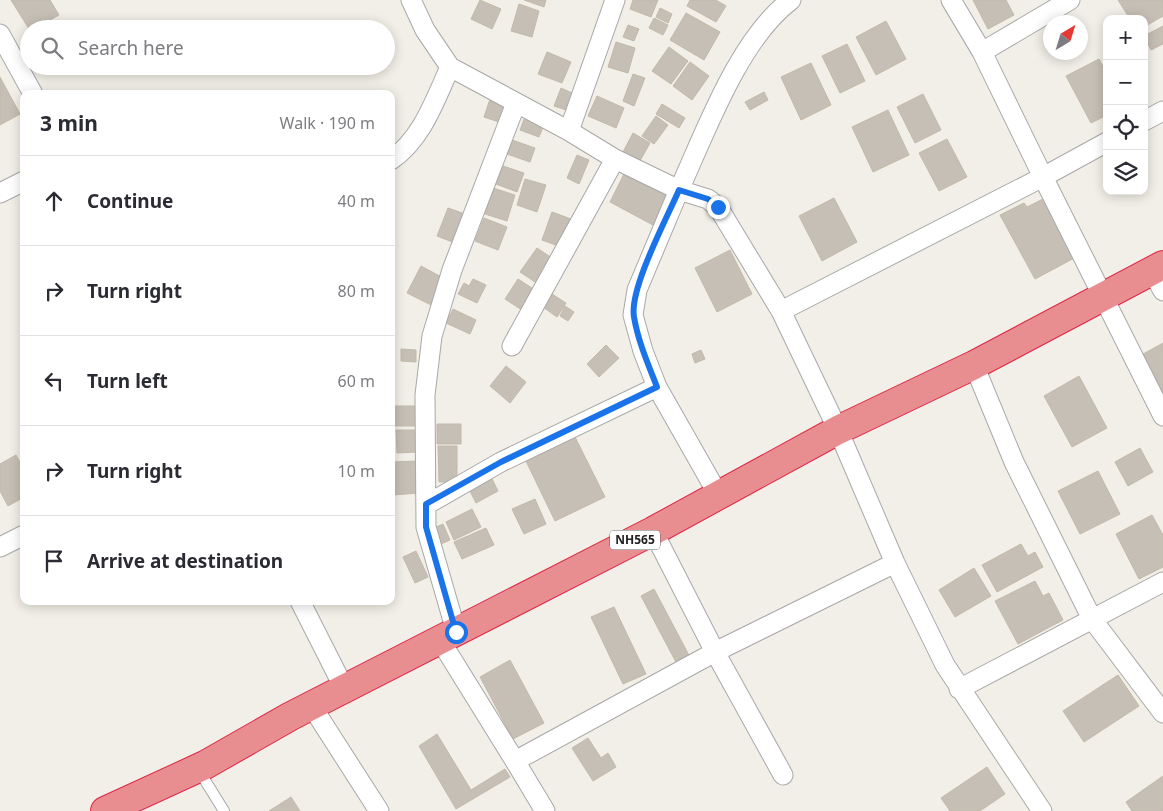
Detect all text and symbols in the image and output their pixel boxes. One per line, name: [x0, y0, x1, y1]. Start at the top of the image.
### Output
north arrow: [1043, 15, 1088, 60]
map controls: [1103, 15, 1148, 195]
button: +: [1103, 15, 1148, 60]
search box: [20, 20, 395, 75]
icon: search: [38, 34, 66, 62]
text: Search here: [78, 35, 184, 61]
button: −: [1103, 60, 1148, 105]
button: locate: [1103, 105, 1148, 150]
text: 3 min: [40, 109, 98, 137]
text: Walk · 190 m: [280, 112, 375, 134]
button: layers: [1103, 150, 1148, 195]
icon: ahead: [40, 187, 68, 215]
text: Continue: [87, 188, 173, 214]
text: 40 m: [338, 190, 375, 212]
route end: [707, 196, 730, 219]
icon: right: [40, 277, 68, 305]
text: Turn right: [87, 278, 182, 304]
text: 80 m: [338, 280, 375, 302]
icon: left: [40, 367, 68, 395]
text: Turn left: [87, 368, 168, 394]
text: 60 m: [338, 370, 375, 392]
icon: right: [40, 457, 68, 485]
text: Turn right: [87, 458, 182, 484]
text: 10 m: [338, 460, 375, 482]
road number: NH565: [610, 530, 660, 550]
icon: arrive: [40, 547, 68, 575]
text: Arrive at destination: [87, 548, 283, 574]
route start: [445, 621, 468, 644]

